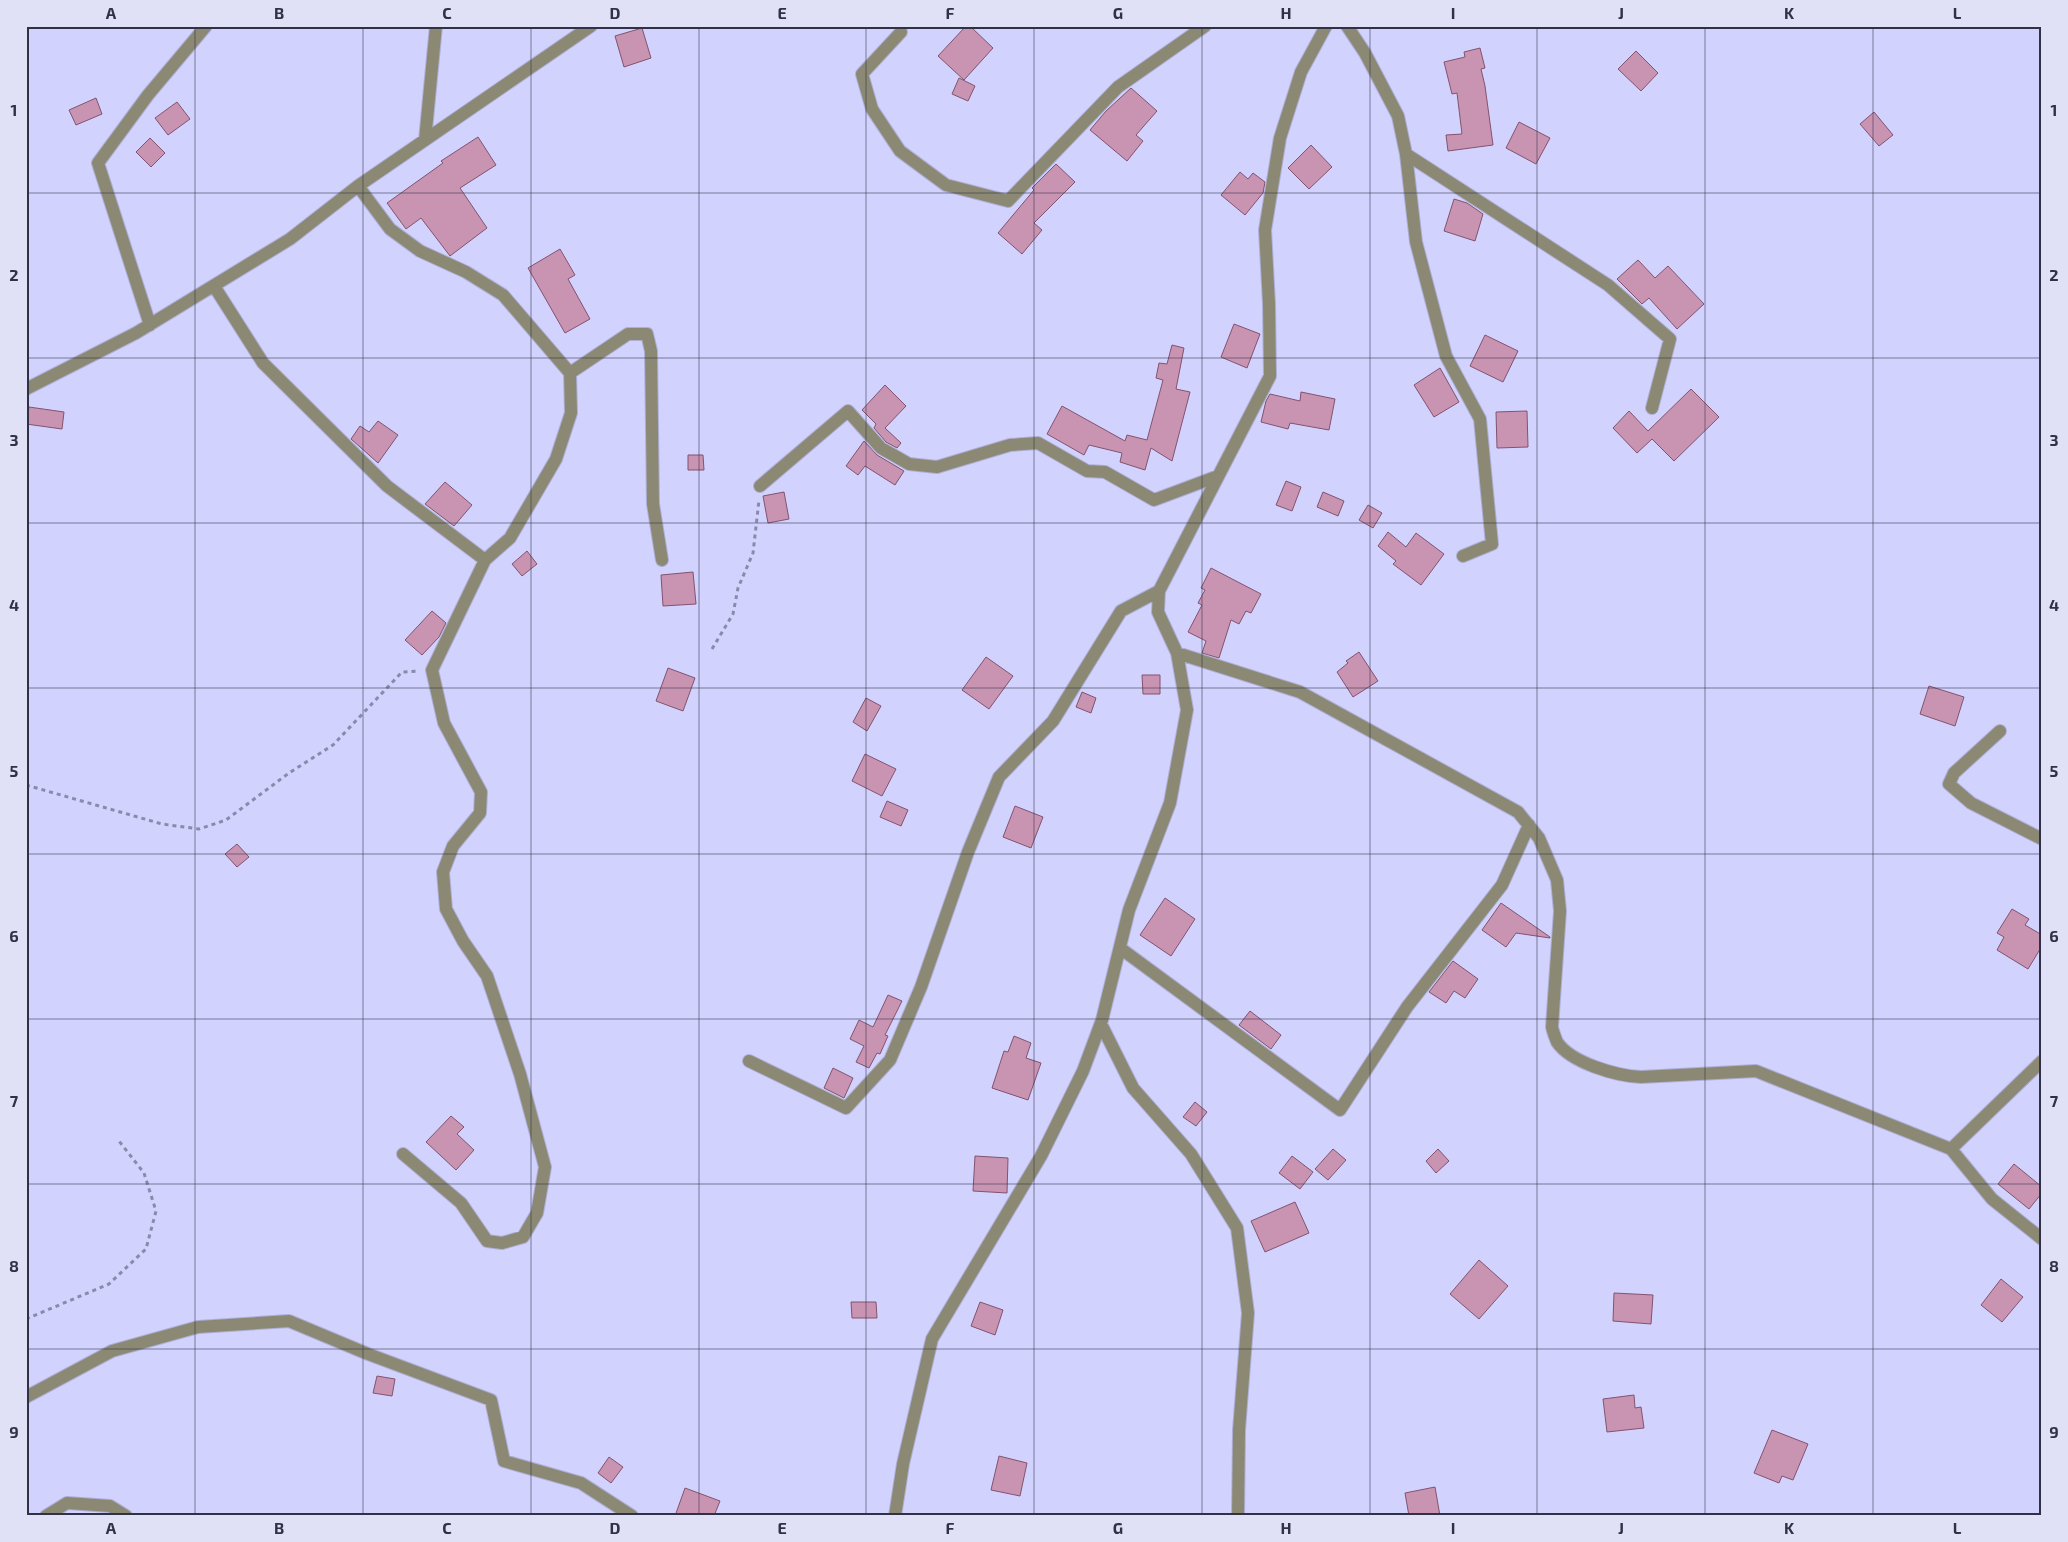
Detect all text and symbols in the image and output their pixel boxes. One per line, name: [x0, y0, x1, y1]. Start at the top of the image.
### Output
text: A: [106, 3, 117, 22]
text: B: [274, 3, 284, 22]
text: C: [442, 3, 452, 22]
text: D: [610, 3, 621, 22]
text: E: [777, 3, 787, 22]
text: F: [946, 3, 955, 22]
text: G: [1113, 3, 1123, 22]
text: H: [1280, 3, 1292, 22]
text: I: [1451, 3, 1455, 22]
text: J: [1618, 3, 1624, 22]
text: K: [1784, 3, 1795, 22]
text: L: [1953, 3, 1962, 22]
text: 1: [11, 100, 17, 119]
text: 1: [2051, 100, 2057, 119]
text: 2: [9, 265, 19, 284]
text: 2: [2049, 265, 2059, 284]
text: 3: [9, 430, 19, 449]
text: 3: [2049, 430, 2059, 449]
text: 4: [9, 595, 19, 614]
text: 4: [2049, 595, 2059, 614]
text: 5: [10, 761, 19, 780]
text: 5: [2050, 761, 2059, 780]
text: 6: [9, 926, 19, 945]
text: 6: [2049, 926, 2059, 945]
text: 7: [10, 1091, 19, 1110]
text: 7: [2050, 1091, 2059, 1110]
text: 8: [9, 1256, 19, 1275]
text: 8: [2049, 1256, 2059, 1275]
text: 9: [9, 1422, 19, 1441]
text: 9: [2049, 1422, 2059, 1441]
text: A: [106, 1518, 117, 1537]
text: B: [274, 1518, 284, 1537]
text: C: [442, 1518, 452, 1537]
text: D: [610, 1518, 621, 1537]
text: E: [777, 1518, 787, 1537]
text: F: [946, 1518, 955, 1537]
text: G: [1113, 1518, 1123, 1537]
text: H: [1280, 1518, 1292, 1537]
text: I: [1451, 1518, 1455, 1537]
text: J: [1618, 1518, 1624, 1537]
text: K: [1784, 1518, 1795, 1537]
text: L: [1953, 1518, 1962, 1537]

